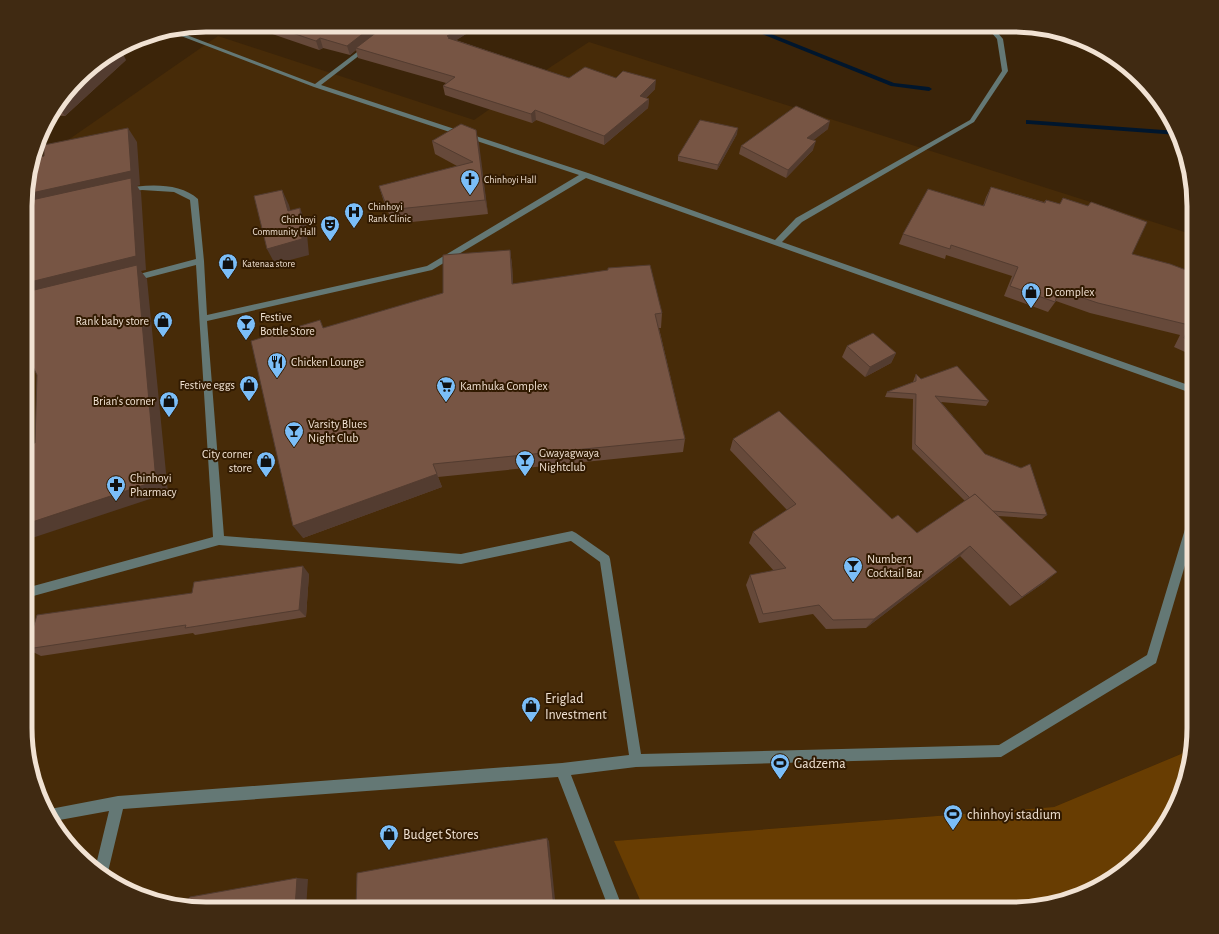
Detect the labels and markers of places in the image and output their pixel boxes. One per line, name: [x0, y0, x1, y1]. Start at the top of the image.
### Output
church icon: Chinhoyi Hall: [459, 168, 481, 196]
place label: Chinhoyi Hall: [484, 175, 537, 185]
hospital icon: Chinhoyi Rank Clinic: [343, 201, 365, 229]
place label: Chinhoyi Rank Clinic: [368, 202, 411, 224]
theatre icon: Chinhoyi Community Hall: [319, 214, 341, 242]
place label: Chinhoyi Community Hall: [252, 215, 316, 237]
shop icon: Katenaa store: [217, 252, 239, 280]
place label: Katenaa store: [242, 259, 295, 269]
shop icon: D complex: [1020, 281, 1042, 309]
place label: D complex: [1045, 286, 1095, 298]
shop icon: Rank baby store: [152, 310, 174, 338]
place label: Festive Bottle Store: [260, 311, 315, 337]
bar icon: Festive Bottle Store: [235, 313, 257, 341]
place label: Rank baby store: [75, 315, 149, 328]
restaurant icon: Chicken Lounge: [266, 351, 288, 379]
place label: Chicken Lounge: [291, 356, 364, 368]
shop icon: Festive eggs: [238, 374, 260, 402]
supermarket icon: Kamhuka Complex: [435, 375, 457, 403]
place label: Festive eggs: [180, 379, 235, 391]
place label: Kamhuka Complex: [460, 380, 548, 392]
shop icon: Brian's corner: [158, 390, 180, 418]
place label: Brian's corner: [93, 395, 155, 407]
place label: Varsity Blues Night Club: [308, 418, 367, 444]
bar icon: Varsity Blues Night Club: [283, 420, 305, 448]
place label: Gwayagwaya Nightclub: [539, 447, 600, 473]
place label: City corner store: [202, 448, 252, 474]
bar icon: Gwayagwaya Nightclub: [514, 449, 536, 477]
shop icon: City corner store: [255, 450, 277, 478]
place label: Chinhoyi Pharmacy: [130, 472, 177, 499]
pharmacy icon: Chinhoyi Pharmacy: [105, 474, 127, 502]
place label: Number 1 Cocktail Bar: [867, 553, 922, 579]
bar icon: Number 1 Cocktail Bar: [842, 555, 864, 583]
place label: Eriglad Investment: [545, 692, 607, 722]
shop icon: Eriglad Investment: [520, 695, 542, 723]
sports icon: Gadzema: [769, 752, 791, 780]
place label: Gadzema: [794, 757, 846, 771]
sports icon: chinhoyi stadium: [942, 803, 964, 831]
place label: chinhoyi stadium: [967, 808, 1061, 822]
shop icon: Budget Stores: [378, 823, 400, 851]
place label: Budget Stores: [403, 828, 479, 842]

